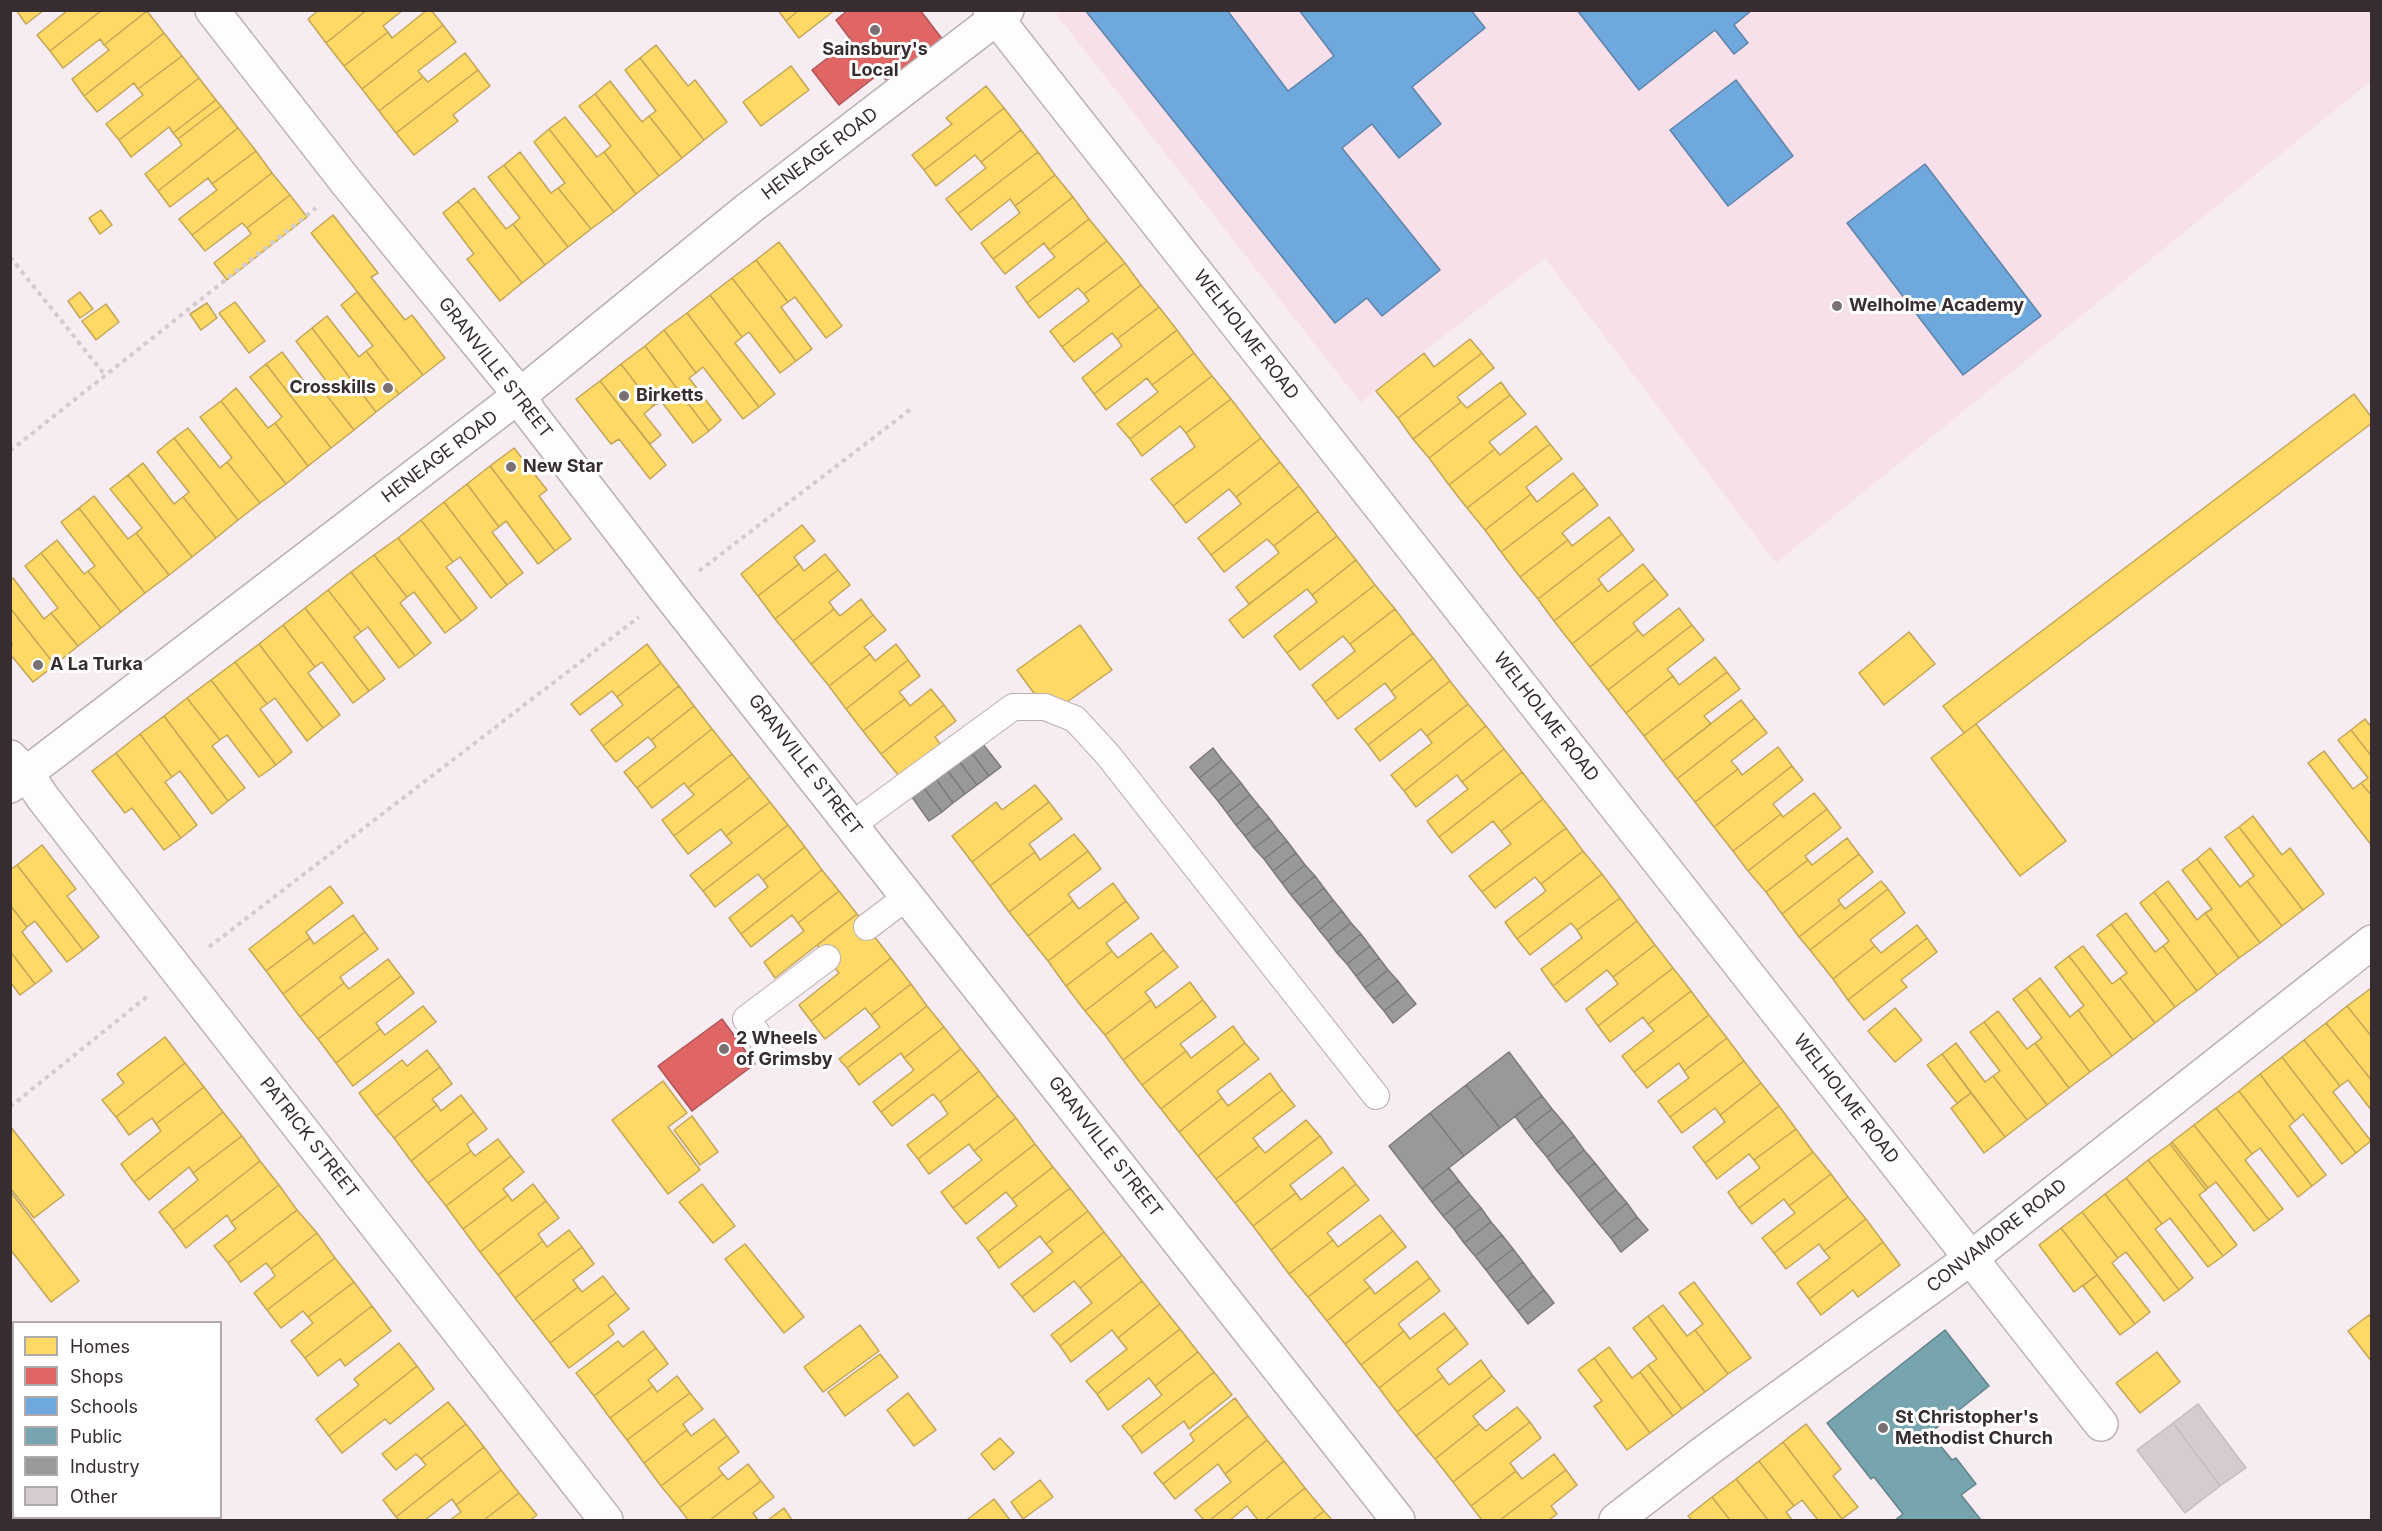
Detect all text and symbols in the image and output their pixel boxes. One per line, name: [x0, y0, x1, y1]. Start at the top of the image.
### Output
marker: Sainsbury's Local: [868, 23, 882, 37]
place label: Sainsbury's Local: [822, 39, 928, 82]
street label: HENEAGE ROAD: [758, 103, 882, 205]
street label: WELHOLME ROAD: [1189, 266, 1303, 404]
street label: GRANVILLE STREET: [433, 293, 557, 443]
place label: Welholme Academy: [1849, 295, 2024, 317]
marker: Welholme Academy: [1830, 299, 1844, 313]
place label: Crosskills: [289, 377, 376, 399]
marker: Crosskills: [381, 381, 395, 395]
place label: Birketts: [636, 385, 704, 407]
marker: Birketts: [617, 389, 631, 403]
street label: HENEAGE ROAD: [378, 406, 502, 508]
place label: New Star: [523, 456, 603, 478]
marker: New Star: [504, 460, 518, 474]
street label: WELHOLME ROAD: [1489, 648, 1603, 786]
place label: A La Turka: [50, 654, 143, 676]
marker: A La Turka: [31, 658, 45, 672]
street label: GRANVILLE STREET: [743, 690, 867, 840]
place label: 2 Wheels of Grimsby: [736, 1028, 833, 1070]
street label: WELHOLME ROAD: [1789, 1030, 1903, 1168]
marker: 2 Wheels of Grimsby: [717, 1042, 731, 1056]
street label: GRANVILLE STREET: [1043, 1072, 1167, 1222]
street label: PATRICK STREET: [255, 1073, 363, 1203]
street label: CONVAMORE ROAD: [1923, 1175, 2071, 1297]
legend: [12, 1321, 222, 1519]
text: Homes: [70, 1336, 130, 1357]
text: Shops: [70, 1366, 124, 1387]
text: Schools: [70, 1396, 138, 1417]
place label: St Christopher's Methodist Church: [1895, 1407, 2053, 1450]
marker: St Christopher's Methodist Church: [1876, 1421, 1890, 1435]
text: Public: [70, 1426, 122, 1447]
text: Industry: [70, 1456, 140, 1477]
text: Other: [70, 1486, 118, 1507]

